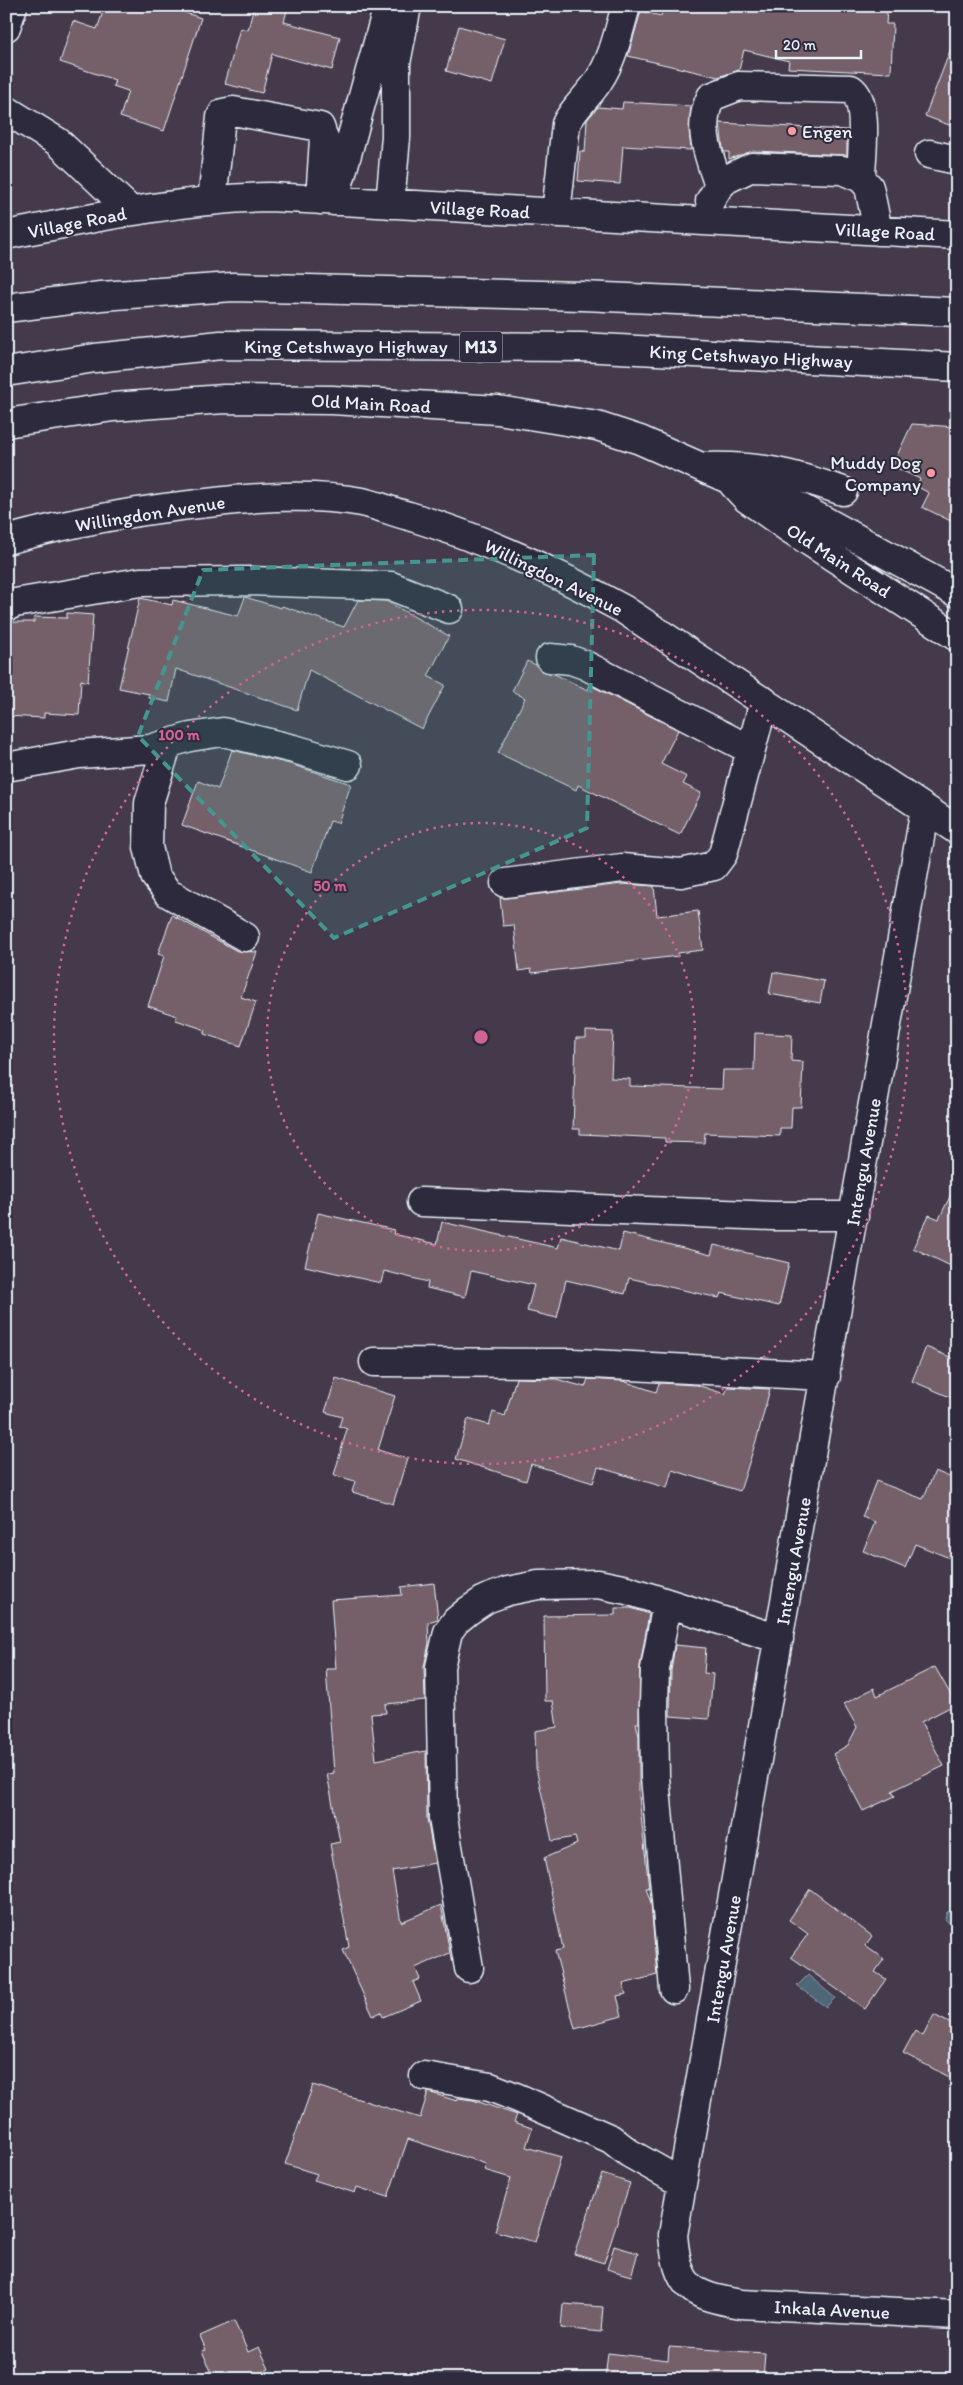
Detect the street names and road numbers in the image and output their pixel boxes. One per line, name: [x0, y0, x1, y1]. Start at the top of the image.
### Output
street label: Village Road: [429, 195, 531, 224]
street label: Village Road: [26, 202, 129, 243]
street label: Village Road: [834, 217, 936, 246]
road number: M13: [460, 332, 502, 362]
street label: King Cetshwayo Highway: [244, 335, 448, 358]
street label: King Cetshwayo Highway: [649, 340, 853, 373]
street label: Old Main Road: [310, 389, 432, 418]
street label: Willingdon Avenue: [73, 490, 227, 537]
street label: Old Main Road: [782, 518, 896, 603]
street label: Willingdon Avenue: [481, 534, 627, 621]
street label: Intengu Avenue: [841, 1096, 886, 1228]
street label: Intengu Avenue: [771, 1495, 816, 1627]
street label: Intengu Avenue: [701, 1893, 746, 2025]
street label: Inkala Avenue: [773, 2295, 890, 2324]

